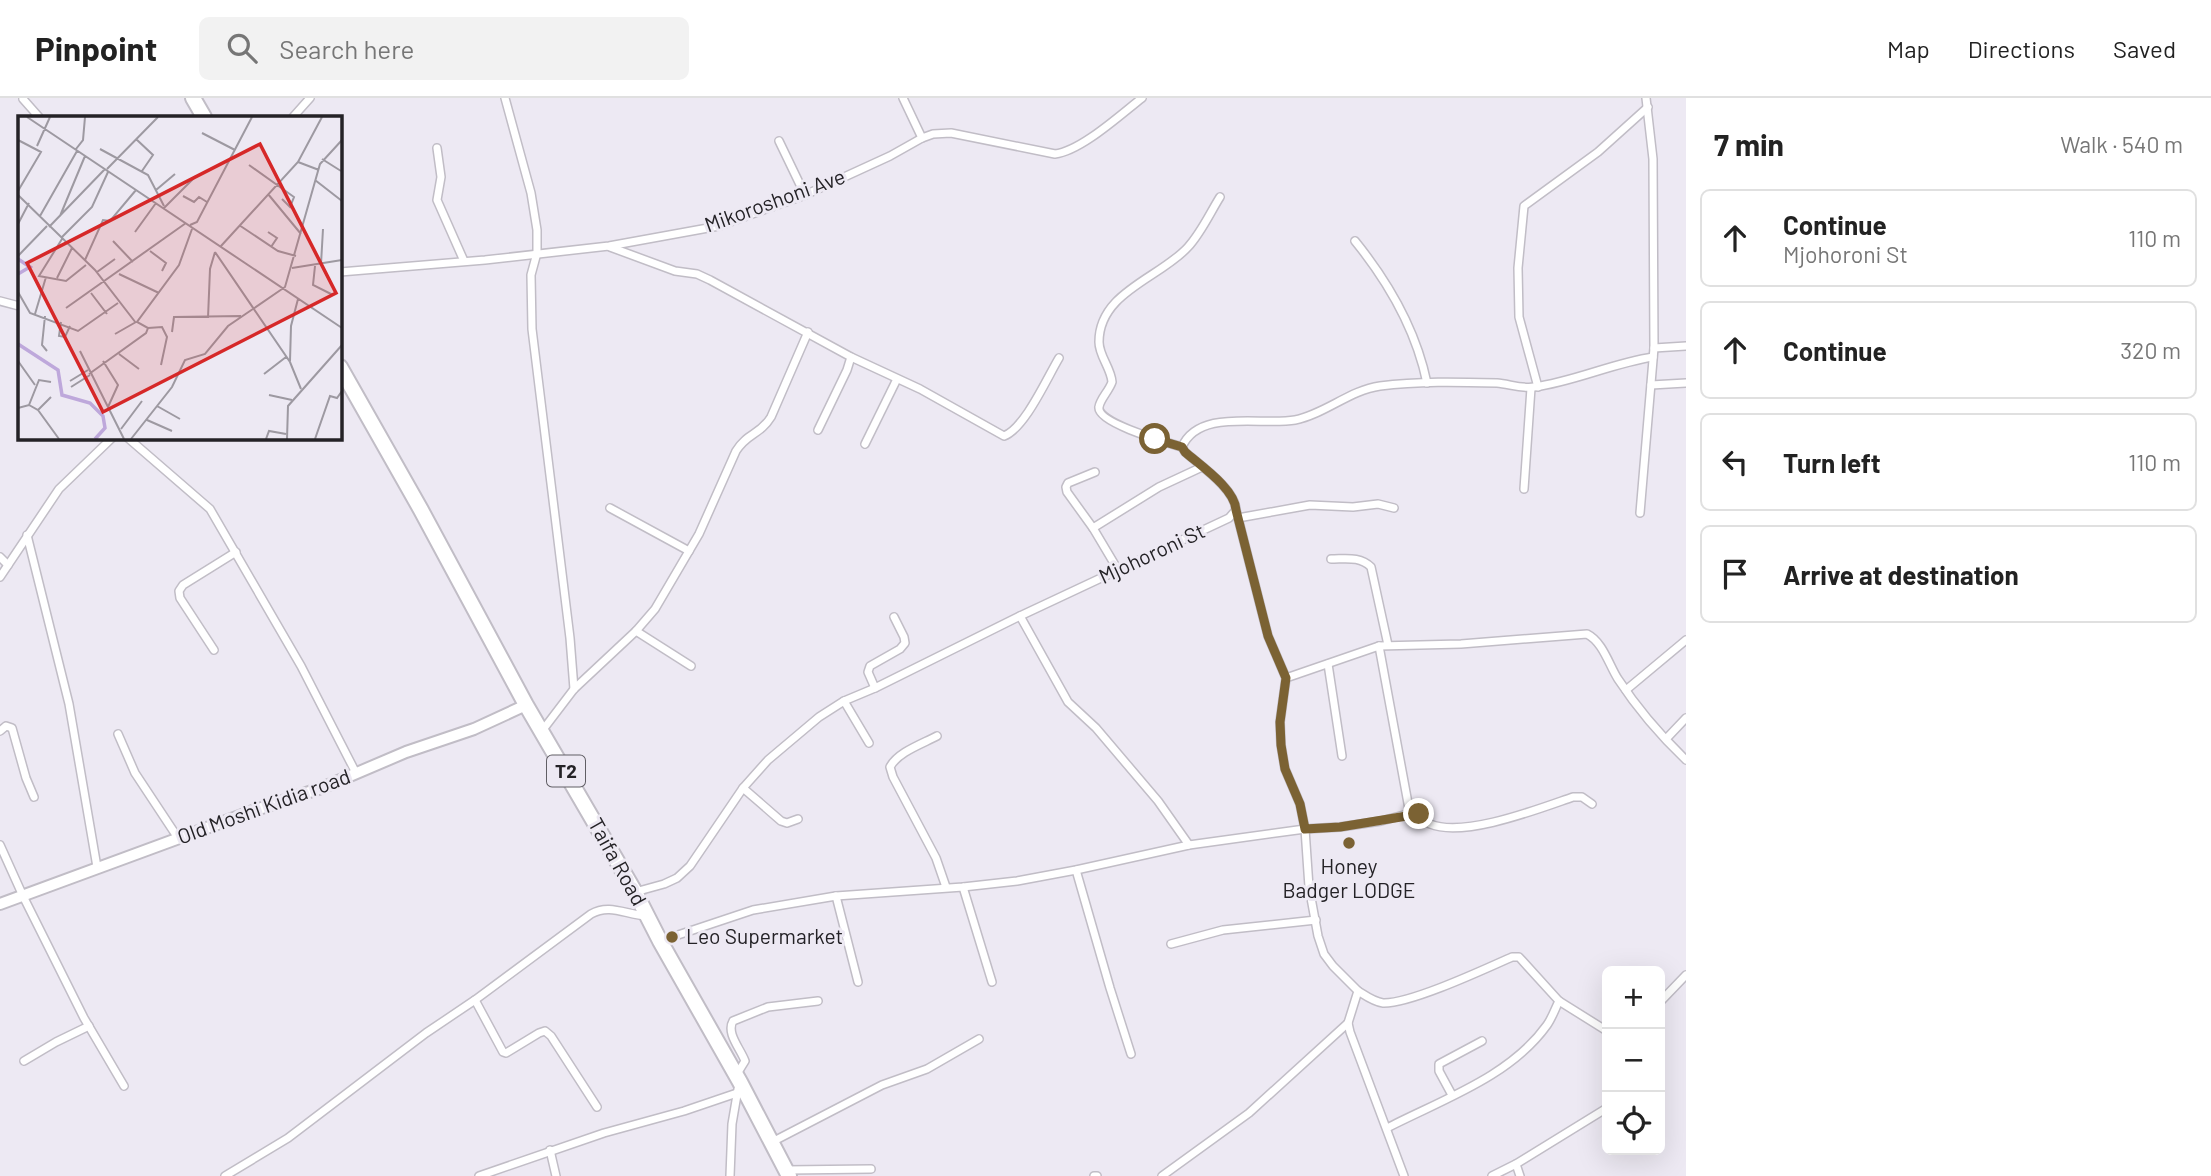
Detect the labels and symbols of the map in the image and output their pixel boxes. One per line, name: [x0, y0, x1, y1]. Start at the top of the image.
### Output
inset map: [18, 116, 341, 439]
street label: Mikoroshoni Ave: [701, 163, 848, 237]
route start: [1139, 423, 1170, 454]
street label: Mjohoroni St: [1094, 517, 1208, 588]
road number: T2: [547, 756, 585, 786]
street label: Old Moshi Kidia road: [174, 763, 353, 848]
route end: [1403, 798, 1434, 829]
street label: Taifa Road: [584, 813, 653, 909]
marker: Honey Badger LODGE: [1341, 835, 1357, 851]
place label: Honey Badger LODGE: [1283, 853, 1415, 902]
place label: Leo Supermarket: [686, 923, 843, 948]
marker: Leo Supermarket: [664, 929, 680, 945]

